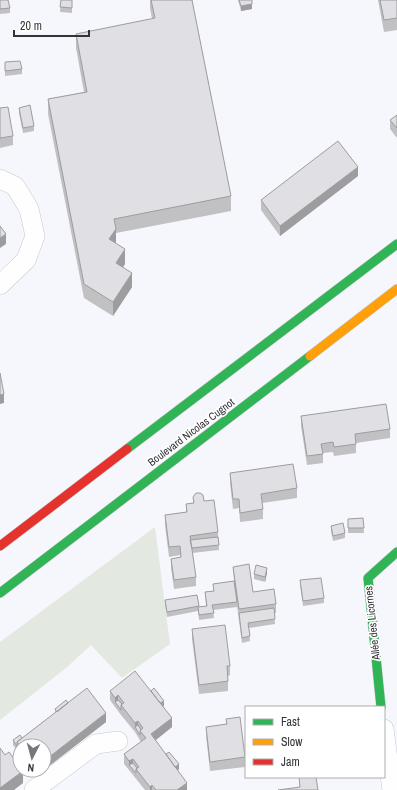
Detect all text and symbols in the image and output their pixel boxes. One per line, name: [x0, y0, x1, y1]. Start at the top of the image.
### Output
scale bar: [14, 12, 89, 38]
text: 20 m: [20, 18, 42, 34]
street label: Boulevard Nicolas Cugnot: [145, 395, 237, 469]
street label: Allée des Licornes: [361, 585, 383, 662]
legend: [245, 706, 385, 778]
text: Fast: [281, 714, 300, 730]
text: Slow: [281, 734, 303, 750]
north arrow: [12, 738, 52, 778]
text: Jam: [281, 754, 300, 770]
text: N: [27, 761, 35, 775]

